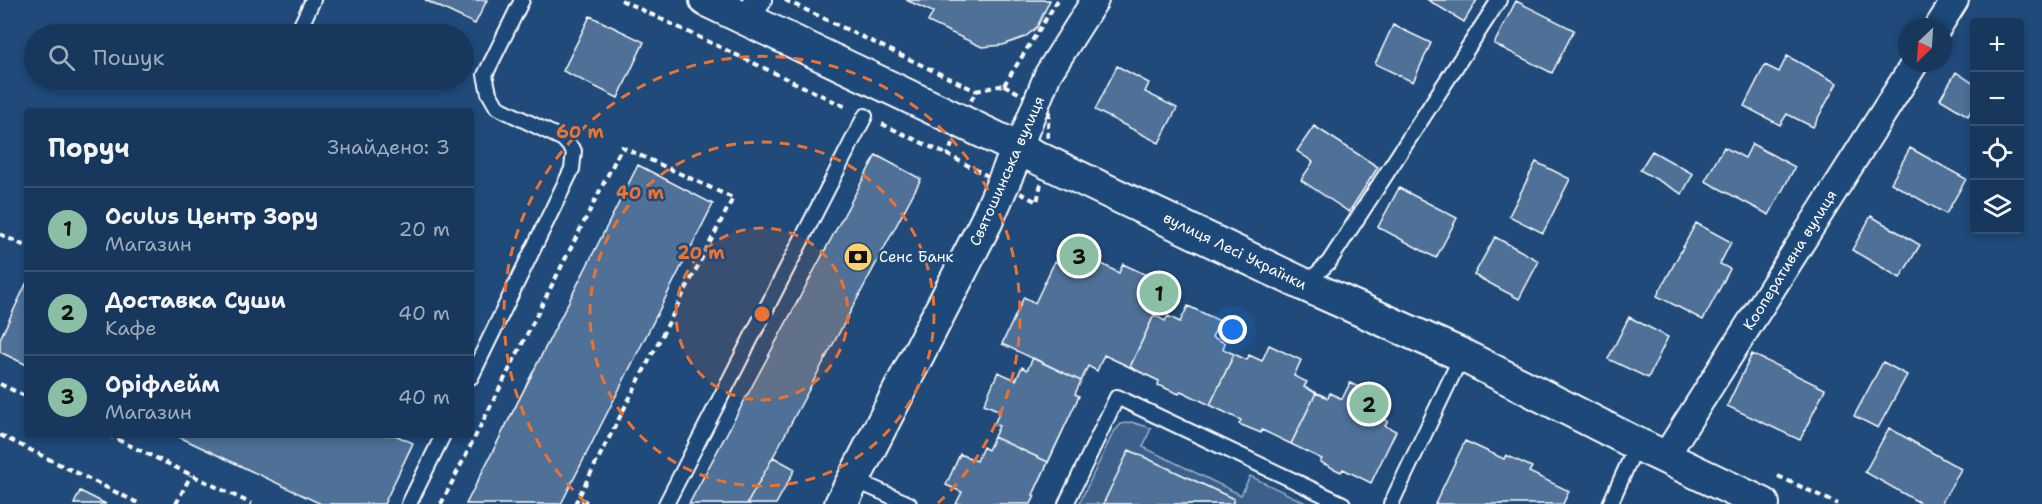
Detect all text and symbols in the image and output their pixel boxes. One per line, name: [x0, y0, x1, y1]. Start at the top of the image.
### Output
north arrow: [1898, 18, 1952, 72]
map controls: [1970, 18, 2024, 234]
button: +: [1970, 18, 2024, 72]
search box: [24, 24, 474, 90]
icon: search: [45, 41, 78, 74]
text: Пошук: [93, 43, 164, 72]
button: −: [1970, 72, 2024, 126]
street label: Святошинська вулиця: [965, 93, 1049, 249]
text: 60 m: [556, 120, 604, 144]
button: locate: [1970, 126, 2024, 180]
text: Поруч: [48, 130, 130, 165]
text: Знайдено: 3: [327, 134, 450, 160]
button: layers: [1970, 180, 2024, 234]
text: 40 m: [616, 181, 664, 205]
street label: Кооперативна вулиця: [1739, 186, 1841, 334]
text: Oculus Центр Зору: [105, 202, 318, 231]
street label: вулиця Лесі Українки: [1160, 208, 1310, 295]
text: 1: [63, 216, 72, 242]
text: 20 m: [399, 216, 450, 242]
text: Магазин: [105, 231, 192, 257]
pin: 3: [1060, 234, 1098, 278]
text: 20 m: [677, 241, 725, 265]
bank icon: Сенс Банк: [842, 241, 874, 273]
place label: Сенс Банк: [879, 247, 954, 267]
pin: 1: [1140, 270, 1178, 316]
text: Доставка Суши: [105, 286, 286, 315]
text: 2: [61, 300, 75, 326]
text: 40 m: [398, 300, 450, 326]
centre of rings: [752, 304, 772, 324]
text: Кафе: [105, 315, 157, 341]
your location: [1218, 315, 1247, 344]
text: Оріфлейм: [105, 370, 220, 399]
pin: 2: [1350, 382, 1388, 426]
text: 3: [61, 384, 75, 410]
text: 40 m: [398, 384, 450, 410]
text: Магазин: [105, 399, 192, 425]

